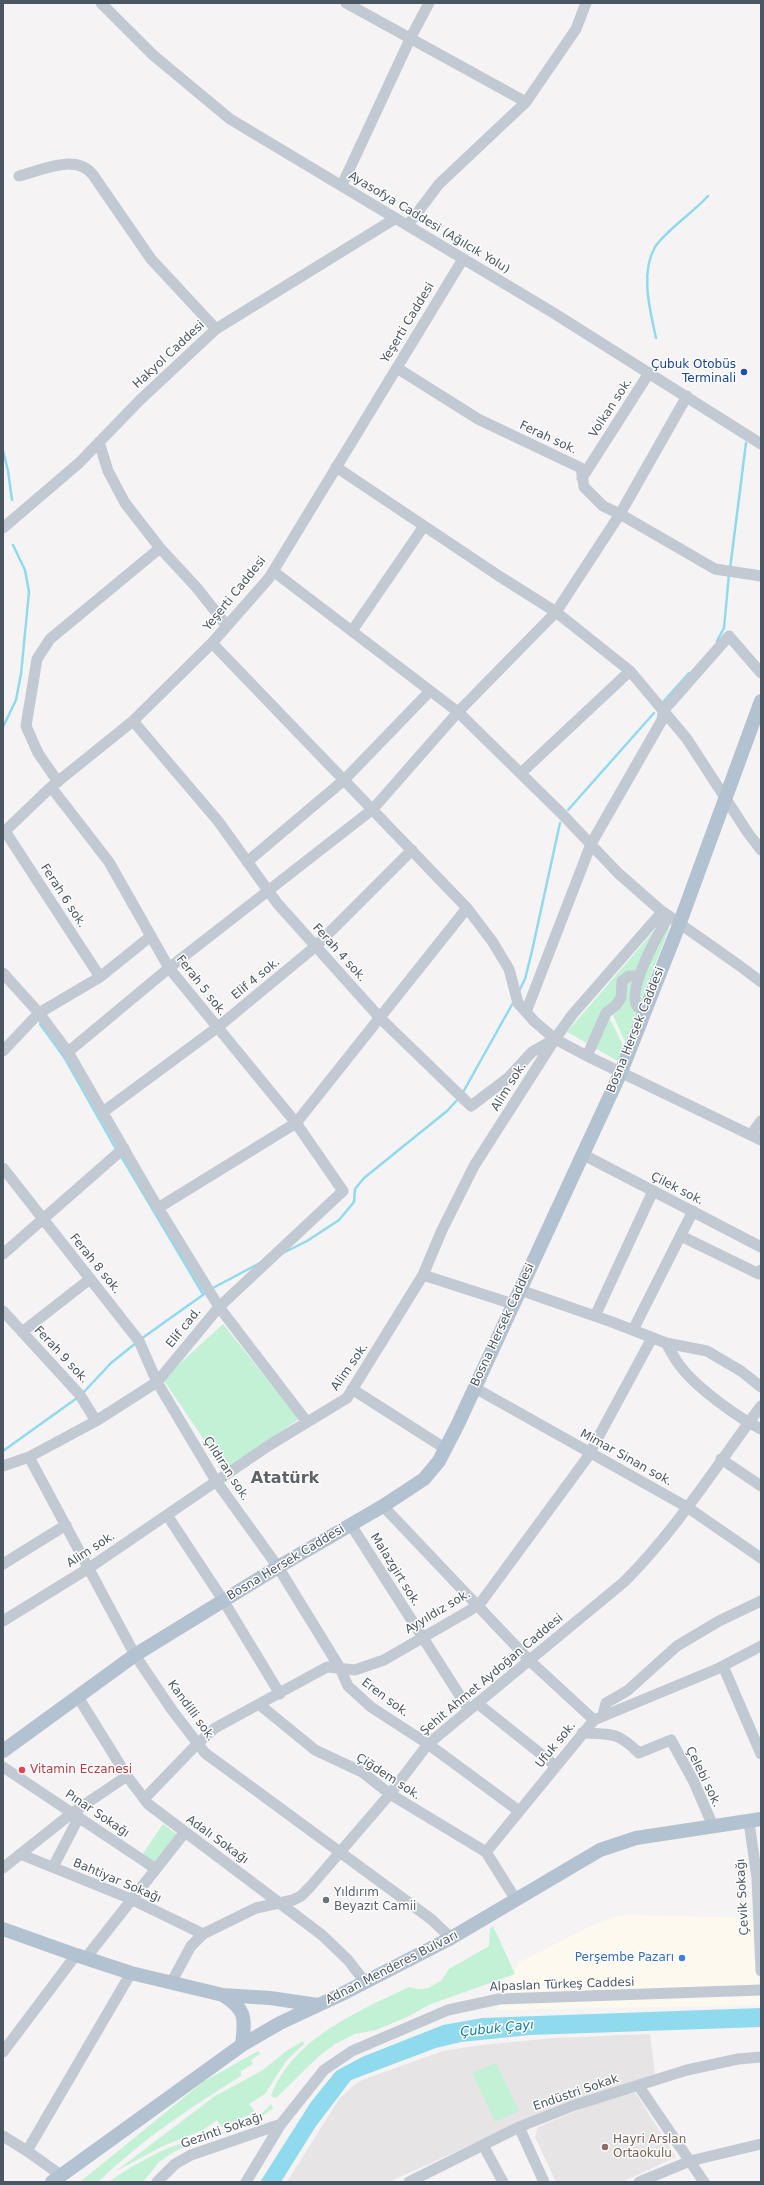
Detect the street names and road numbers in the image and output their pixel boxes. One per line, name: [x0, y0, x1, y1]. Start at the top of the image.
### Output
street label: Ayasofya Caddesi (Ağılcık Yolu): [346, 169, 512, 277]
street label: Yeşerti Caddesi: [378, 280, 438, 366]
street label: Hakyol Caddesi: [130, 318, 208, 392]
street label: Volkan sok.: [586, 376, 636, 440]
street label: Ferah sok.: [517, 418, 579, 458]
street label: Yeşerti Caddesi: [201, 554, 269, 634]
street label: Ferah 6 sok.: [37, 861, 89, 931]
street label: Ferah 4 sok.: [309, 921, 369, 985]
street label: Ferah 5 sok.: [173, 953, 229, 1019]
street label: Elif 4 sok.: [229, 955, 283, 1003]
street label: Bosna Hersek Caddesi: [604, 965, 668, 1095]
street label: Alim sok.: [488, 1060, 530, 1114]
street label: Çilek sok.: [648, 1170, 706, 1208]
street label: Ferah 8 sok.: [66, 1231, 124, 1297]
street label: Bosna Hersek Caddesi: [468, 1261, 538, 1389]
street label: Elif cad.: [163, 1305, 205, 1351]
street label: Ferah 9 sok.: [31, 1323, 91, 1387]
street label: Alim sok.: [328, 1340, 372, 1394]
street label: Mimar Sinan sok.: [577, 1427, 675, 1489]
street label: Çıldıran sok.: [200, 1434, 252, 1504]
street label: Bosna Hersek Caddesi: [225, 1522, 347, 1604]
street label: Alim sok.: [64, 1529, 118, 1571]
street label: Malazgirt sok.: [367, 1531, 423, 1609]
street label: Ayyıldız sok.: [403, 1587, 473, 1637]
street label: Şehit Ahmet Aydoğan Caddesi: [418, 1611, 566, 1739]
street label: Eren sok.: [359, 1676, 411, 1720]
street label: Kandilli sok.: [164, 1678, 218, 1744]
street label: Ufuk sok.: [533, 1719, 579, 1771]
street label: Çelebi sok.: [682, 1744, 724, 1810]
street label: Çiğdem sok.: [353, 1751, 423, 1803]
street label: Pınar Sokağı: [62, 1787, 132, 1841]
street label: Adalı Sokağı: [183, 1813, 251, 1867]
street label: Bahtiyar Sokağı: [71, 1856, 163, 1906]
street label: Çevik Sokağı: [734, 1858, 752, 1936]
street label: Adnan Menderes Bulvarı: [324, 1928, 460, 2008]
street label: Alpaslan Türkeş Caddesi: [489, 1975, 635, 1995]
street label: Endüstri Sokak: [531, 2072, 621, 2114]
street label: Gezinti Sokağı: [179, 2110, 265, 2152]

